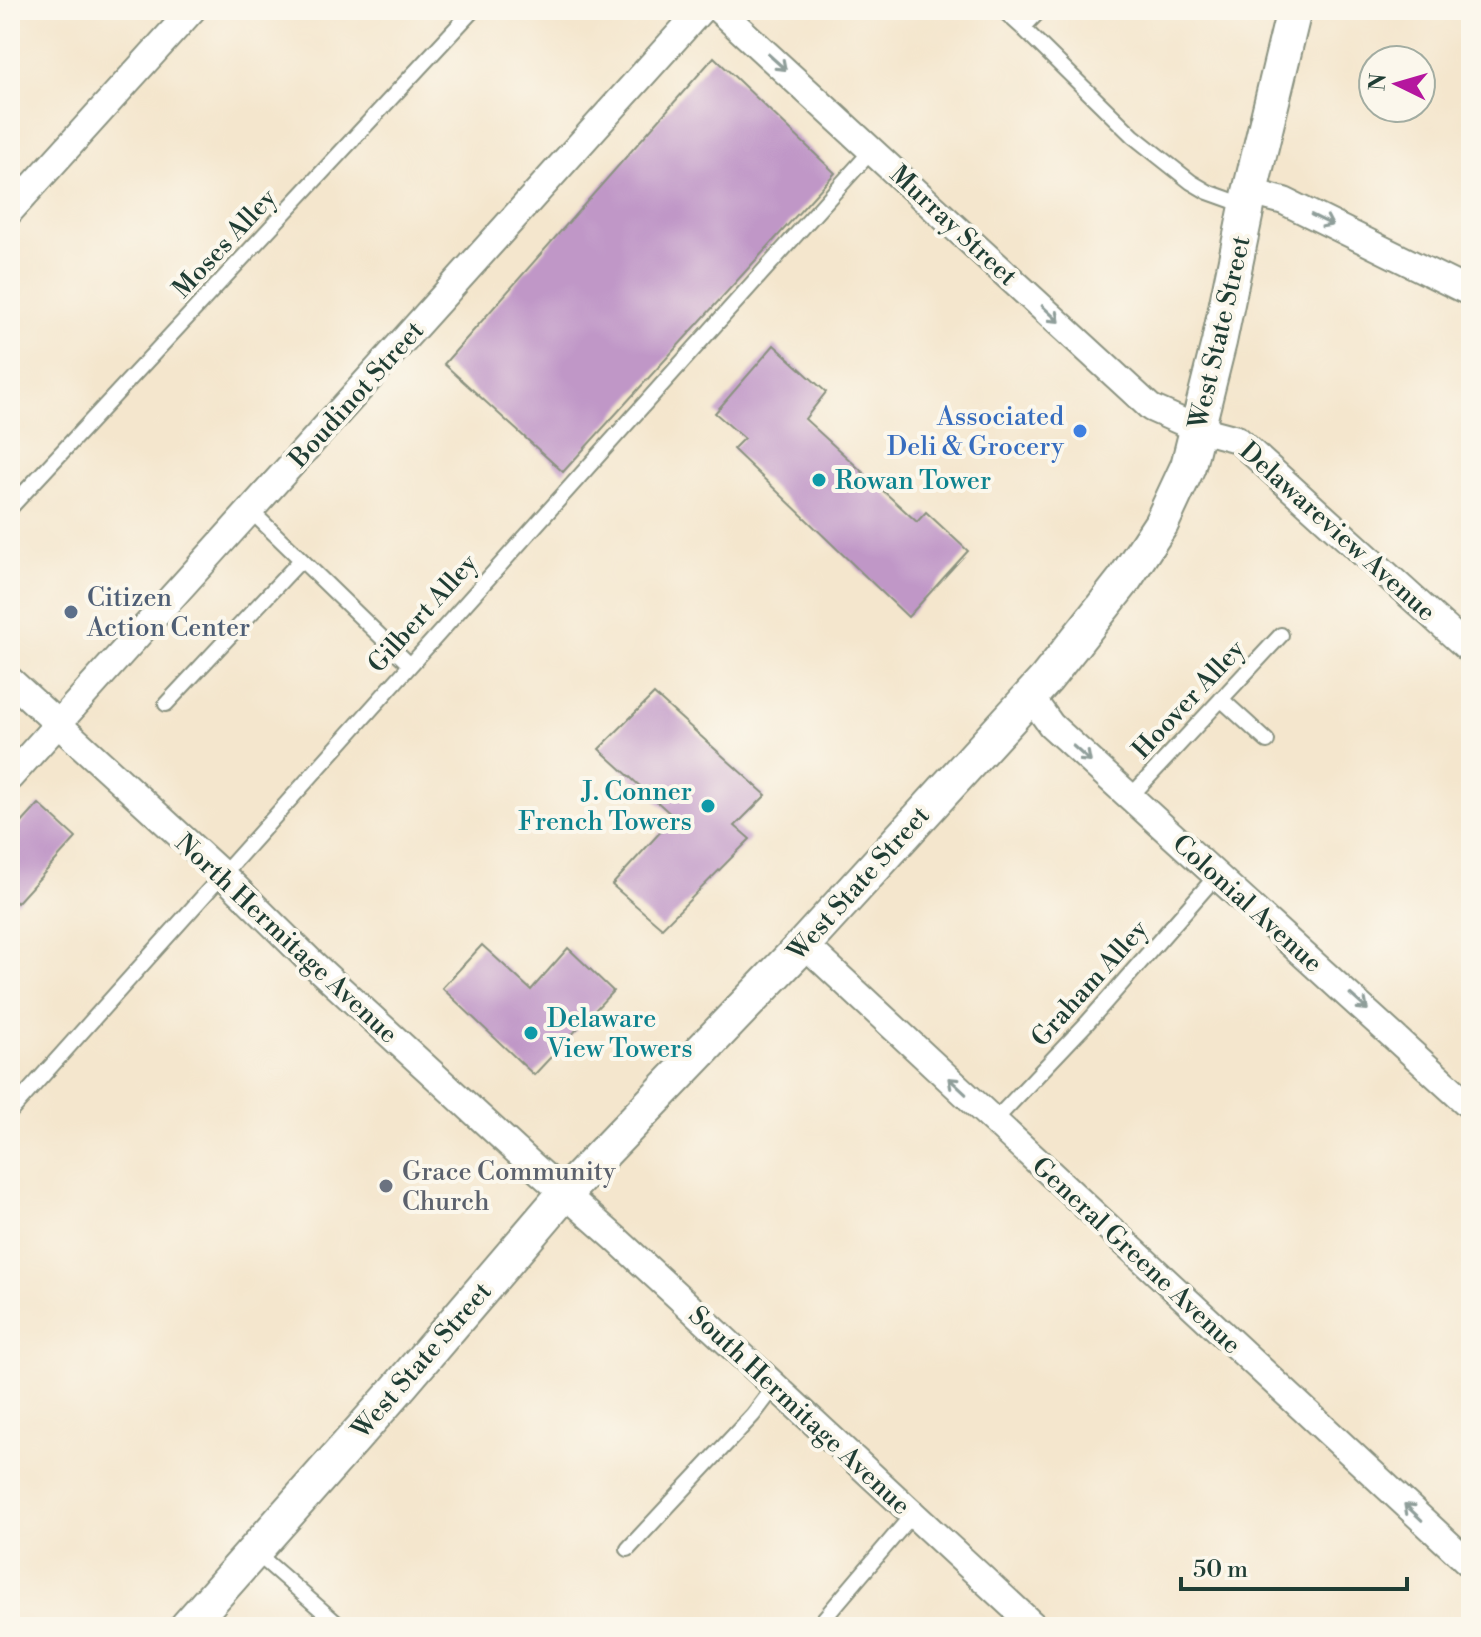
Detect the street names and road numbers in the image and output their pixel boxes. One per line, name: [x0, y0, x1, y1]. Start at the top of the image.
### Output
street label: Murray Street: [883, 159, 1024, 293]
street label: Moses Alley: [166, 182, 284, 305]
street label: West State Street: [1182, 233, 1258, 433]
street label: Boudinot Street: [282, 315, 431, 475]
street label: Delawareview Avenue: [1233, 435, 1442, 628]
street label: Gilbert Alley: [361, 547, 485, 680]
street label: Hoover Alley: [1126, 633, 1252, 766]
street label: West State Street: [780, 800, 937, 968]
street label: North Hermitage Avenue: [168, 827, 404, 1050]
street label: Colonial Avenue: [1166, 828, 1329, 979]
street label: Graham Alley: [1025, 914, 1155, 1054]
street label: General Greene Avenue: [1025, 1150, 1248, 1361]
street label: West State Street: [344, 1276, 498, 1446]
street label: South Hermitage Avenue: [682, 1300, 917, 1522]

